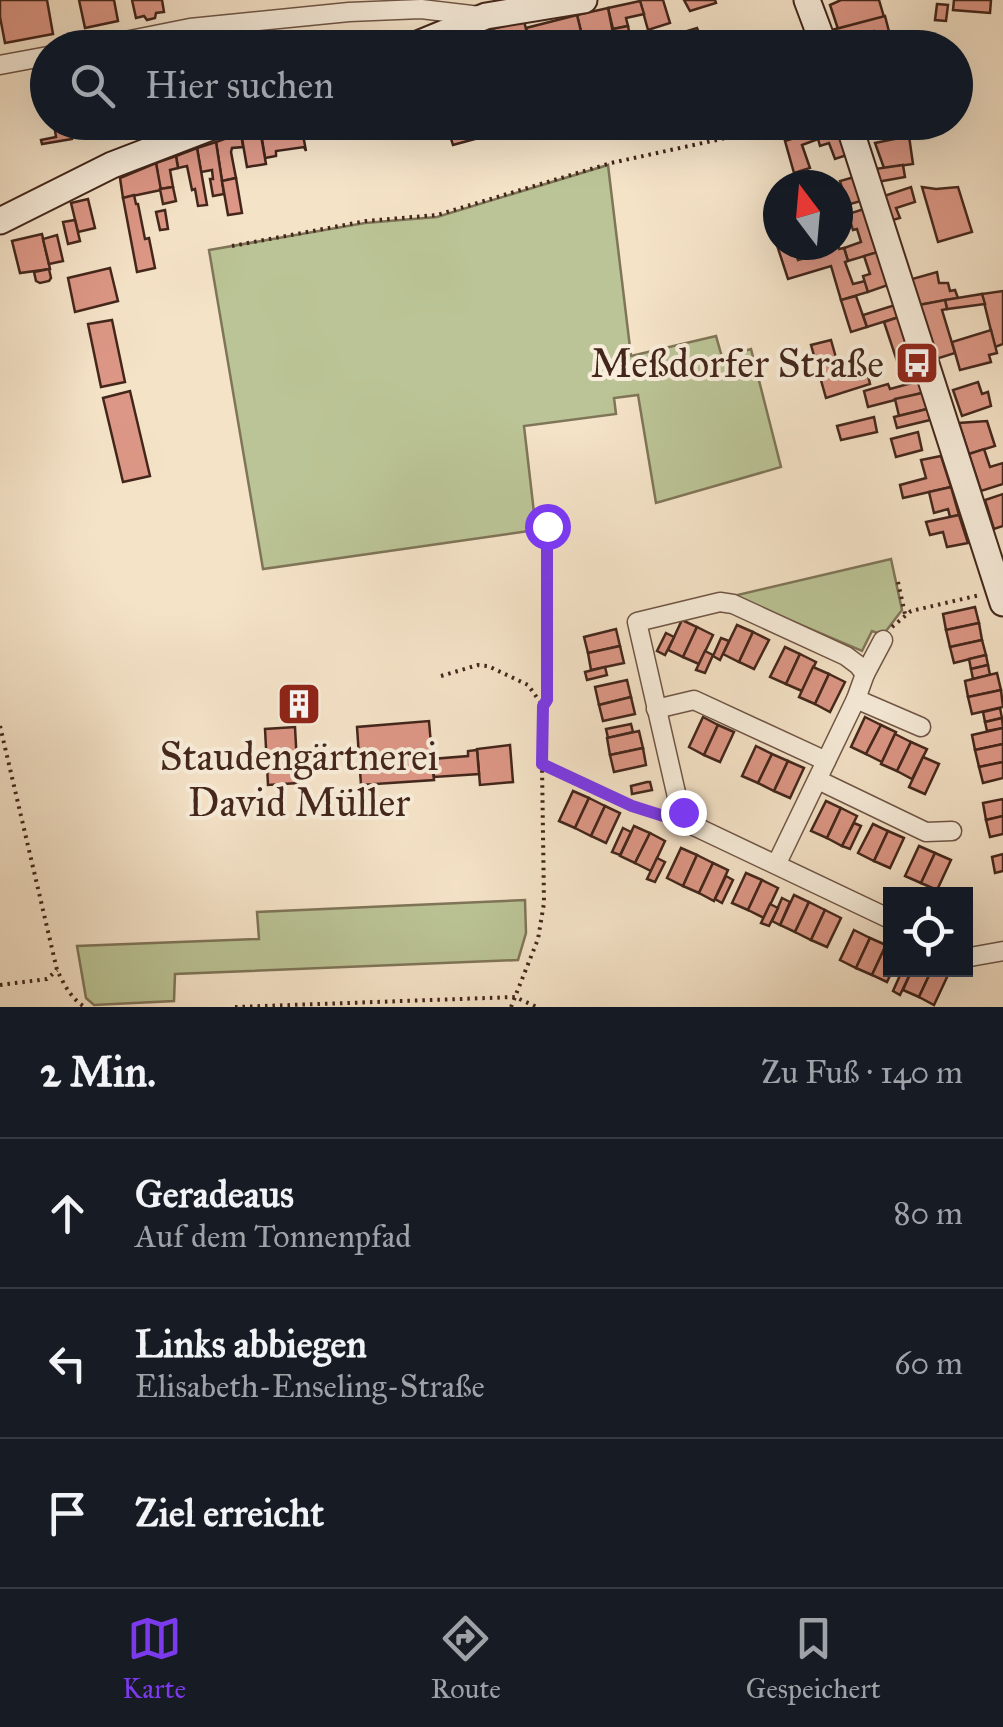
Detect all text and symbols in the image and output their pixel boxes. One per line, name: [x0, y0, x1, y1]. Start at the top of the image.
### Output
search box: [30, 30, 973, 140]
icon: search: [65, 58, 120, 113]
text: Hier suchen: [145, 62, 334, 108]
north arrow: [763, 170, 853, 260]
place label: Meßdorfer Straße: [591, 339, 884, 388]
bus stop icon: Meßdorfer Straße: [894, 340, 940, 386]
route start: [525, 504, 571, 550]
building icon: Staudengärtnerei David Müller: [276, 681, 322, 727]
place label: Staudengärtnerei David Müller: [159, 732, 439, 827]
route end: [661, 790, 707, 836]
map controls: [883, 887, 973, 977]
button: locate: [883, 887, 973, 977]
text: 2 Min.: [40, 1046, 156, 1098]
text: Zu Fuß · 140 m: [761, 1053, 963, 1092]
text: Geradeaus: [135, 1171, 294, 1217]
icon: ahead: [40, 1186, 95, 1241]
text: 80 m: [894, 1194, 963, 1233]
text: Auf dem Tonnenpfad: [135, 1217, 411, 1256]
text: Links abbiegen: [135, 1321, 367, 1367]
icon: left: [40, 1336, 95, 1391]
text: 60 m: [894, 1344, 963, 1383]
text: Elisabeth-Enseling-Straße: [135, 1367, 485, 1406]
icon: arrive: [40, 1486, 95, 1541]
text: Ziel erreicht: [135, 1490, 324, 1536]
tab: Karte: [122, 1611, 186, 1706]
tab: Route: [431, 1611, 501, 1706]
tab: Gespeichert: [746, 1611, 881, 1706]

